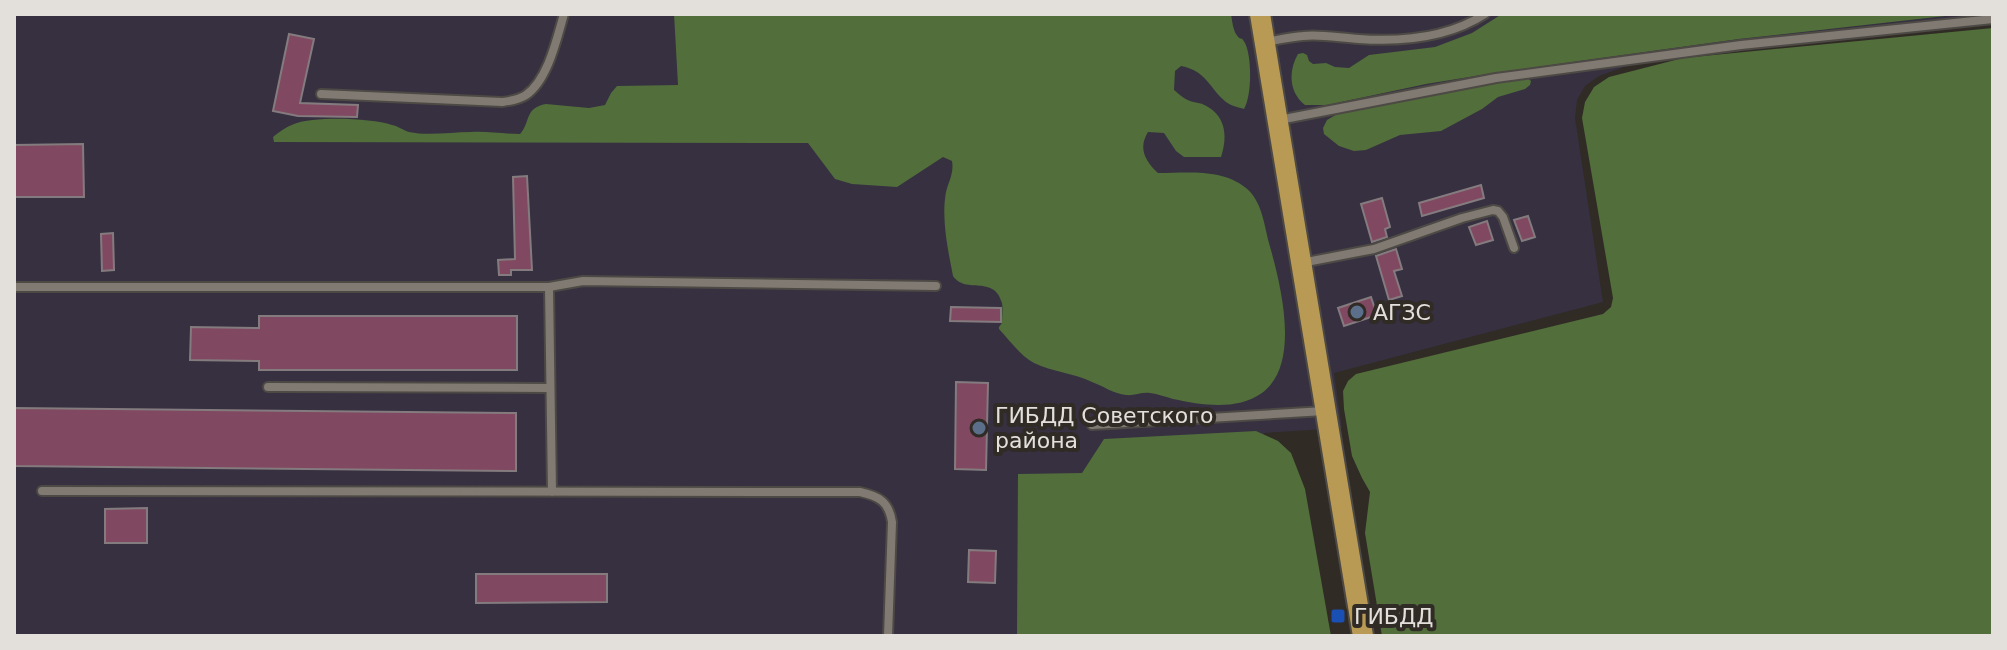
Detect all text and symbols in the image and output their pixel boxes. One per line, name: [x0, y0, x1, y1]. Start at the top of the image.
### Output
place label: АГЗС: [1373, 300, 1431, 325]
marker: АГЗС: [1348, 303, 1366, 321]
place label: ГИБДД Советского района: [995, 403, 1213, 453]
marker: ГИБДД Советского района: [970, 419, 988, 437]
place label: ГИБДД: [1354, 604, 1433, 629]
marker: ГИБДД: [1329, 607, 1347, 625]

